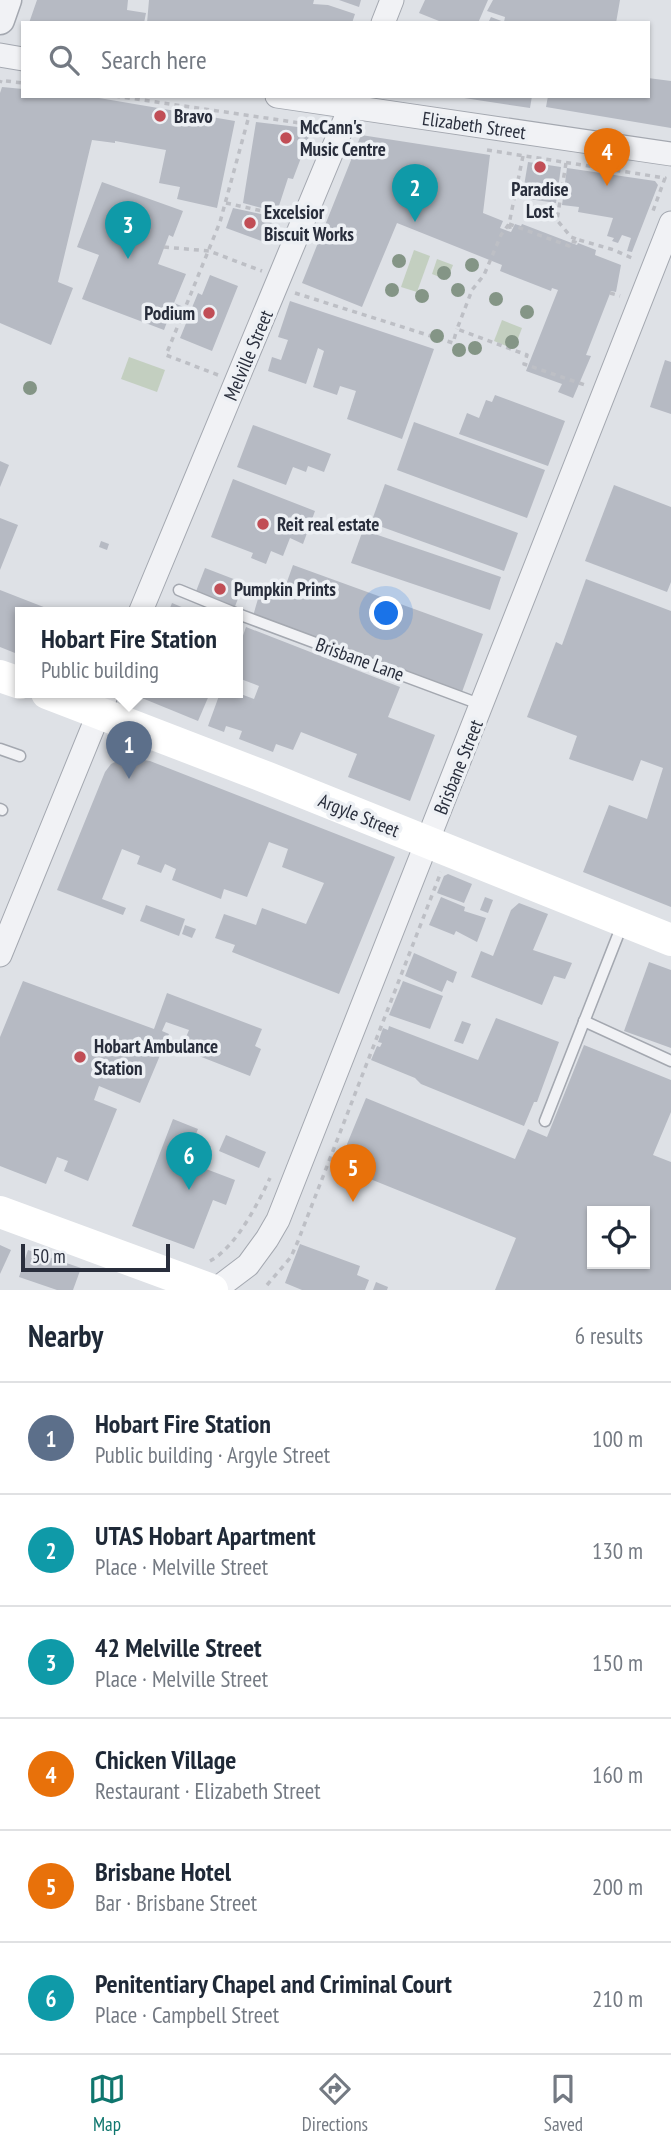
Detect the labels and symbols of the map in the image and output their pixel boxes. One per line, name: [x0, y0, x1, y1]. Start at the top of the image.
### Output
place label: Bravo: [174, 104, 213, 128]
street label: Elizabeth Street: [421, 106, 528, 144]
marker: Bravo: [152, 108, 168, 124]
place label: McCann's Music Centre: [300, 115, 386, 161]
pin: 4: [584, 128, 630, 186]
marker: McCann's Music Centre: [278, 130, 294, 146]
marker: Paradise Lost: [532, 159, 548, 175]
pin: 2: [392, 164, 438, 222]
place label: Paradise Lost: [511, 177, 569, 223]
place label: Excelsior Biscuit Works: [264, 200, 354, 246]
pin: 3: [105, 201, 151, 259]
marker: Excelsior Biscuit Works: [242, 215, 258, 231]
place label: Podium: [144, 301, 195, 325]
marker: Podium: [201, 305, 217, 321]
street label: Melville Street: [218, 305, 278, 404]
place label: Reit real estate: [277, 512, 380, 536]
marker: Reit real estate: [255, 516, 271, 532]
place label: Pumpkin Prints: [234, 577, 336, 601]
marker: Pumpkin Prints: [212, 581, 228, 597]
your location: [369, 596, 403, 630]
street label: Brisbane Lane: [313, 632, 408, 686]
street label: Brisbane Street: [428, 715, 488, 818]
pin: 1: [106, 721, 152, 779]
street label: Argyle Street: [315, 788, 404, 842]
place label: Hobart Ambulance Station: [94, 1034, 218, 1080]
marker: Hobart Ambulance Station: [72, 1049, 88, 1065]
pin: 6: [166, 1132, 212, 1190]
pin: 5: [330, 1144, 376, 1202]
scale bar: [21, 1241, 170, 1273]

